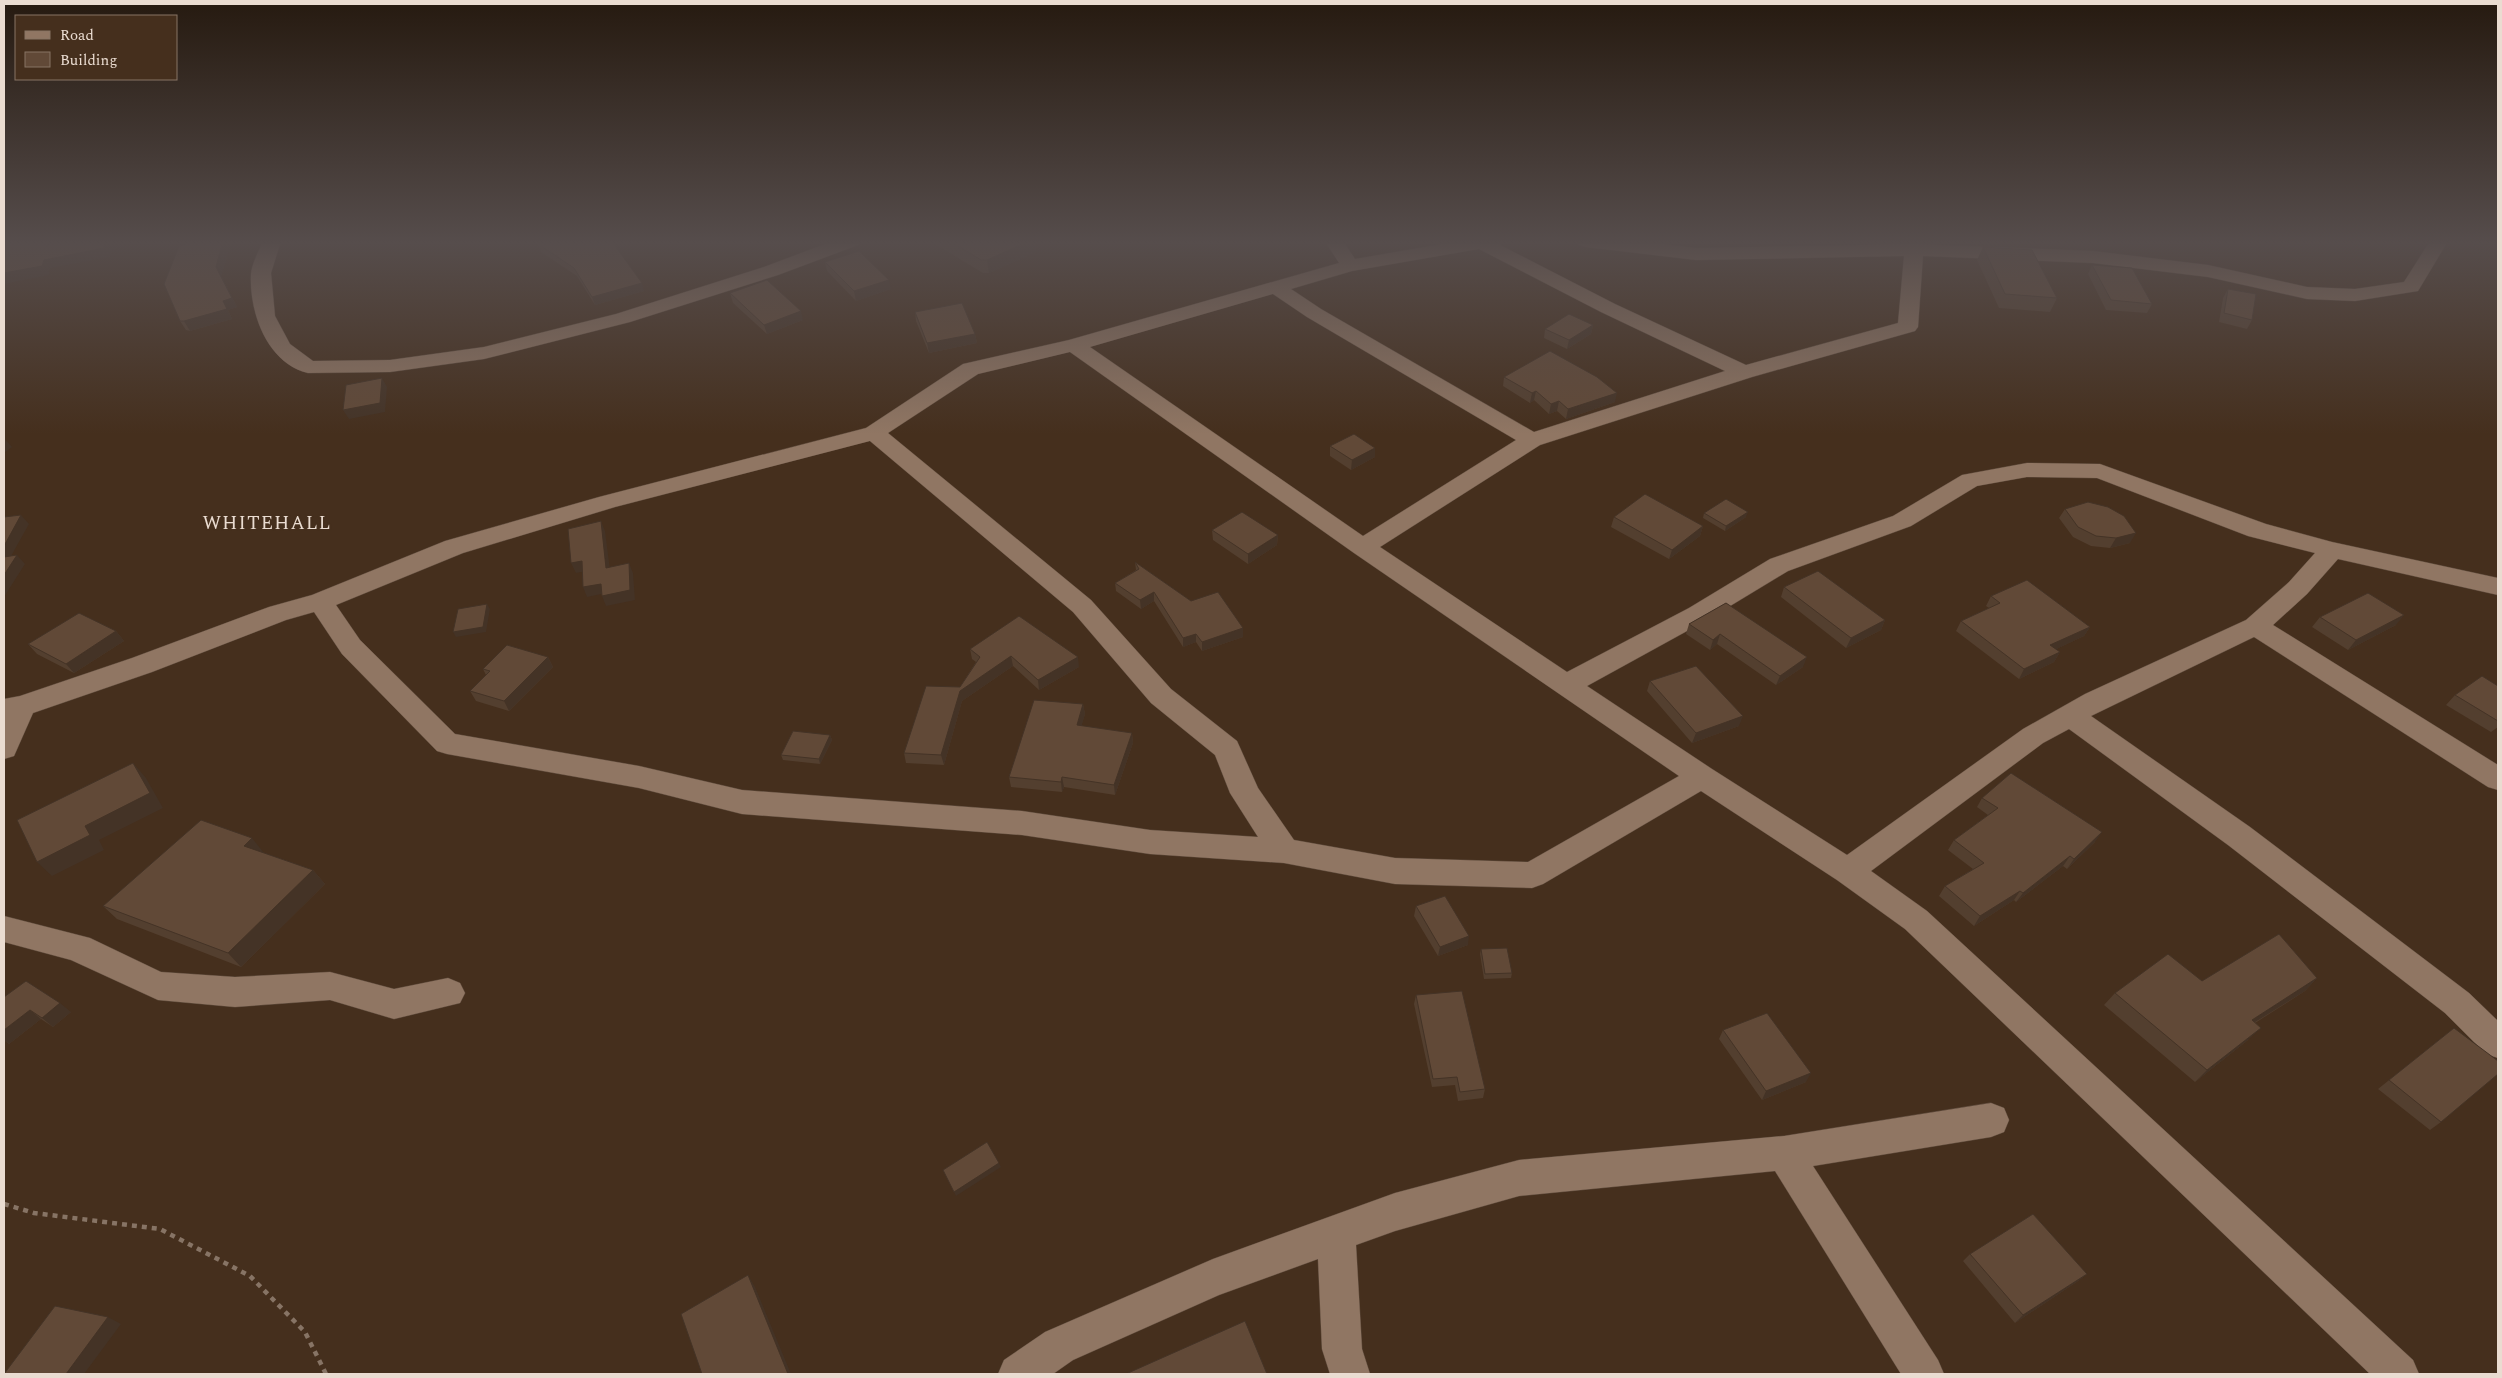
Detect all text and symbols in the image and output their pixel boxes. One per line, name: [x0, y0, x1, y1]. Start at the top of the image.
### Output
legend: [15, 15, 178, 80]
text: Road: [60, 24, 94, 47]
text: Building: [60, 49, 117, 72]
district label: WHITEHALL: [202, 509, 332, 538]

